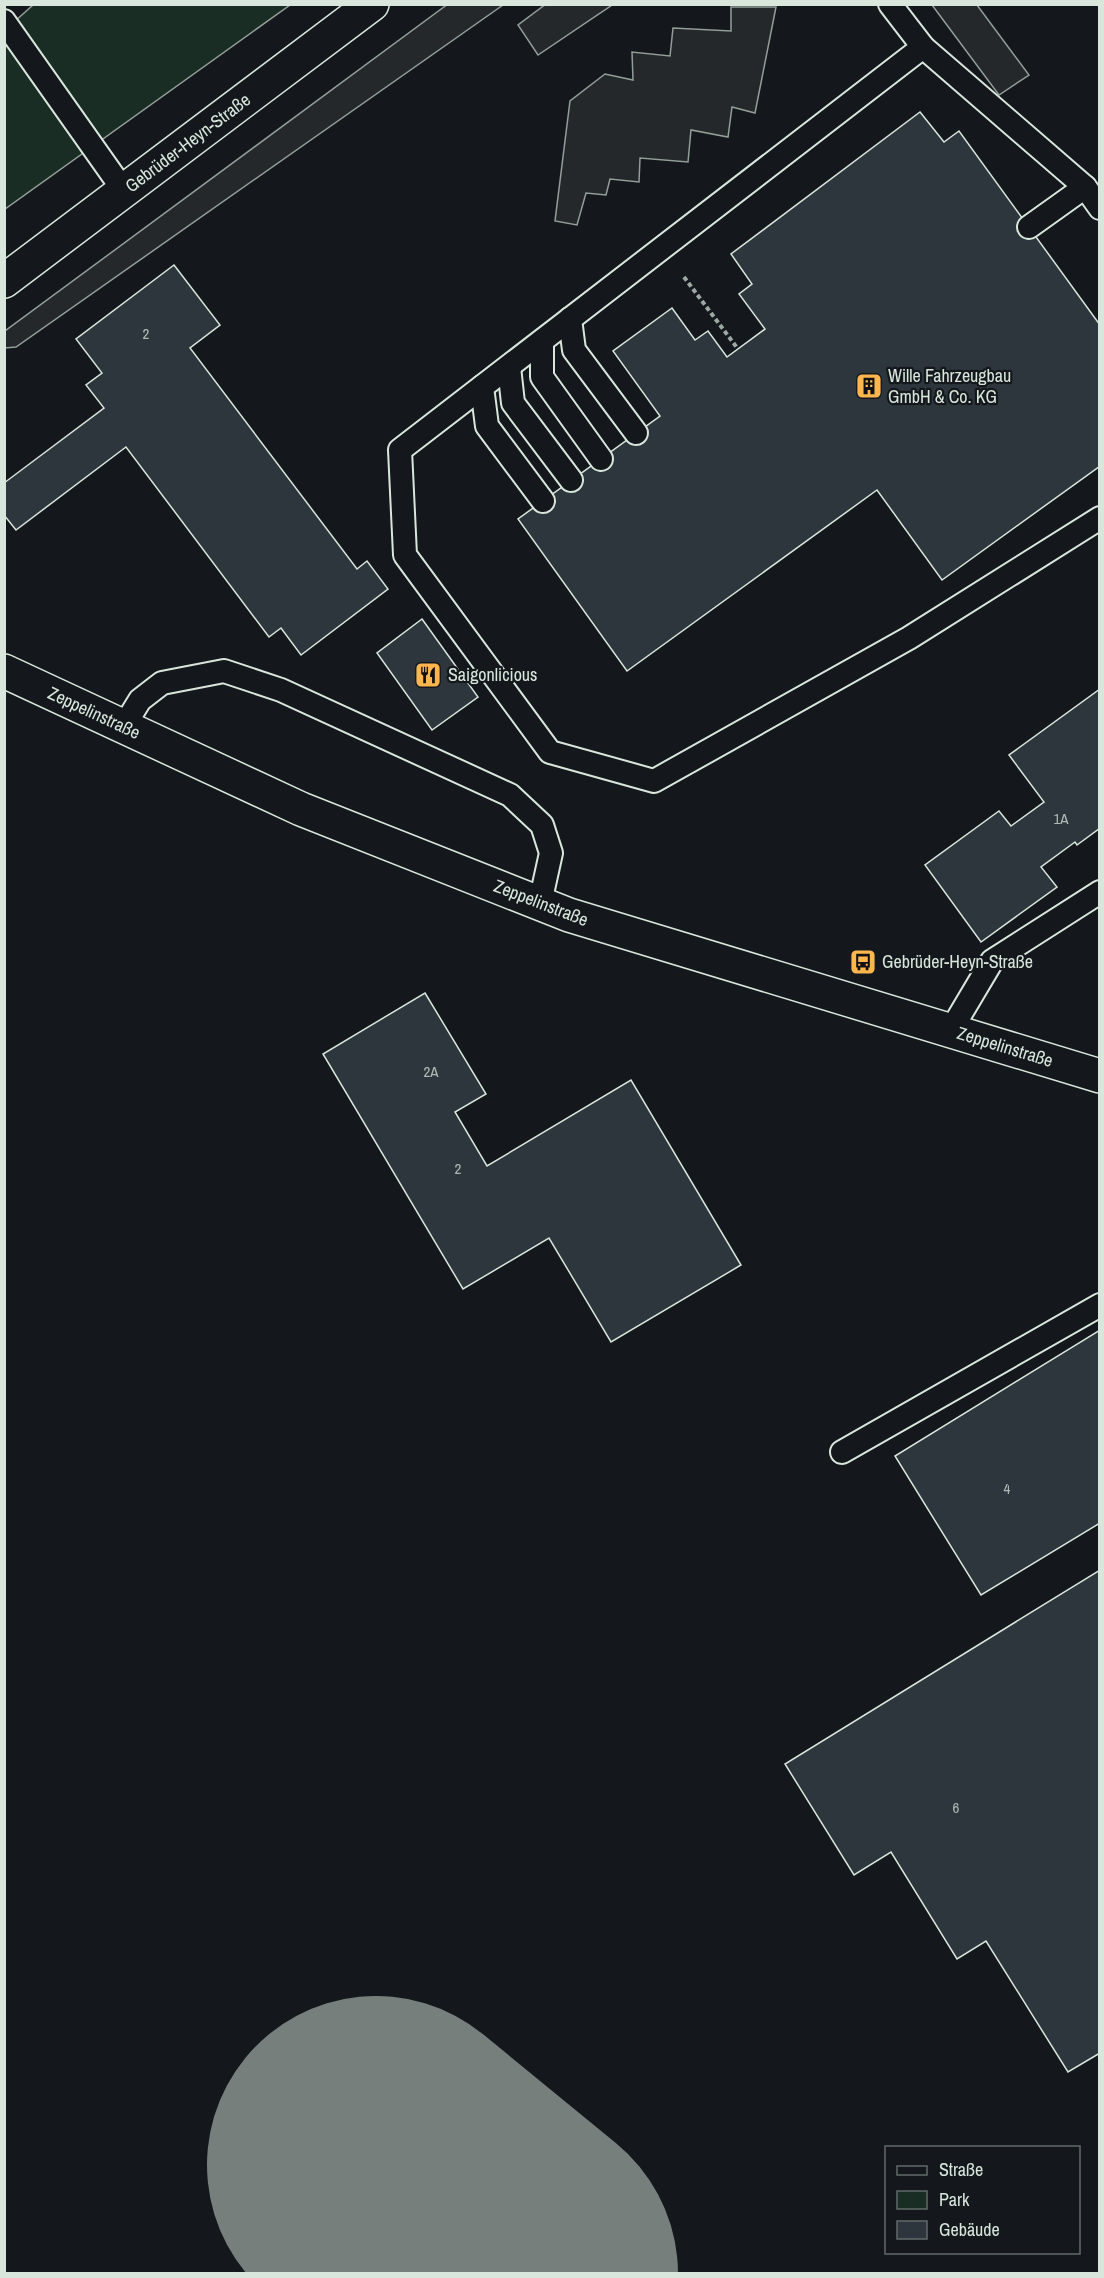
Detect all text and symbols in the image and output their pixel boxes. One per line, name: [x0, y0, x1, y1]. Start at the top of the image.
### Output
street label: Gebrüder-Heyn-Straße: [120, 87, 255, 198]
house number: 2: [143, 323, 150, 344]
place label: Wille Fahrzeugbau GmbH & Co. KG: [888, 363, 1011, 409]
building icon: Wille Fahrzeugbau GmbH & Co. KG: [854, 371, 884, 401]
restaurant icon: Saigonlicious: [413, 660, 443, 690]
place label: Saigonlicious: [448, 662, 537, 687]
street label: Zeppelinstraße: [44, 680, 144, 745]
house number: 1A: [1053, 808, 1069, 829]
street label: Zeppelinstraße: [490, 873, 592, 932]
bus stop icon: Gebrüder-Heyn-Straße: [848, 947, 878, 977]
place label: Gebrüder-Heyn-Straße: [882, 949, 1033, 974]
street label: Zeppelinstraße: [954, 1020, 1056, 1073]
house number: 2A: [423, 1061, 439, 1082]
house number: 2: [455, 1158, 462, 1179]
house number: 4: [1004, 1478, 1011, 1499]
house number: 6: [953, 1797, 960, 1818]
legend: [885, 2146, 1080, 2254]
text: Straße: [939, 2157, 983, 2182]
text: Park: [939, 2187, 970, 2212]
text: Gebäude: [939, 2217, 1000, 2242]

